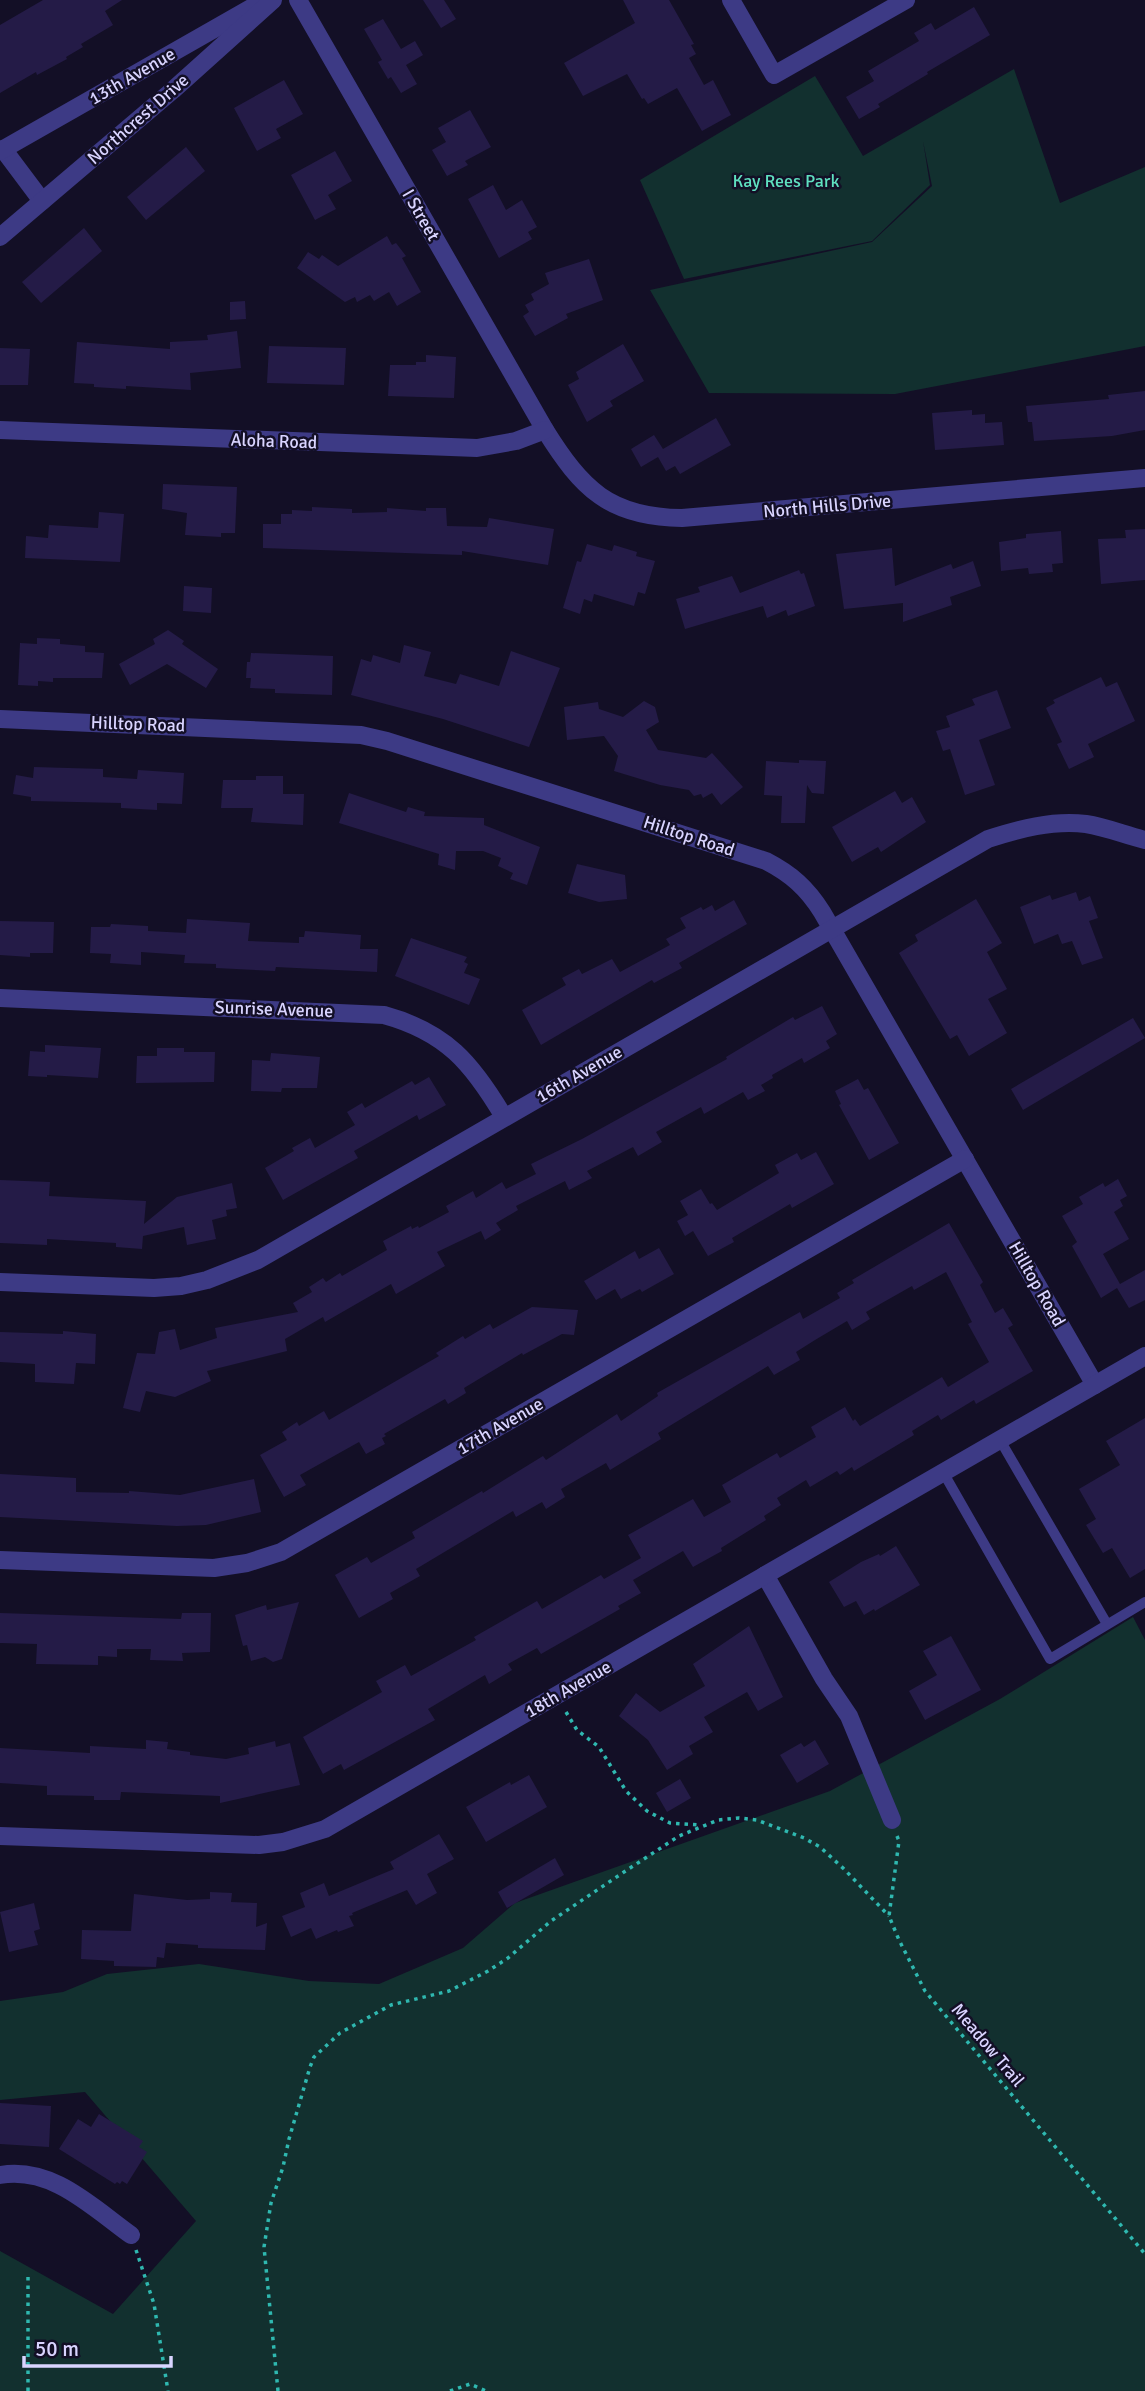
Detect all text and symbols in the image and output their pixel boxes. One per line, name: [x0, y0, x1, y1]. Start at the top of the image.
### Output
street label: 13th Avenue: [85, 43, 179, 109]
street label: Northcrest Drive: [83, 69, 193, 169]
park label: Kay Rees Park: [732, 170, 840, 192]
street label: I Street: [397, 185, 445, 245]
street label: Aloha Road: [230, 428, 318, 454]
street label: North Hills Drive: [762, 489, 892, 523]
street label: Hilltop Road: [90, 711, 186, 737]
street label: Hilltop Road: [641, 811, 737, 861]
street label: Sunrise Avenue: [214, 996, 334, 1022]
street label: 16th Avenue: [532, 1041, 626, 1107]
street label: Hilltop Road: [1004, 1238, 1070, 1330]
street label: 17th Avenue: [453, 1393, 547, 1459]
street label: 18th Avenue: [521, 1656, 615, 1722]
street label: Meadow Trail: [947, 1999, 1029, 2091]
scale bar: [24, 2324, 172, 2368]
text: 50 m: [35, 2336, 79, 2362]

